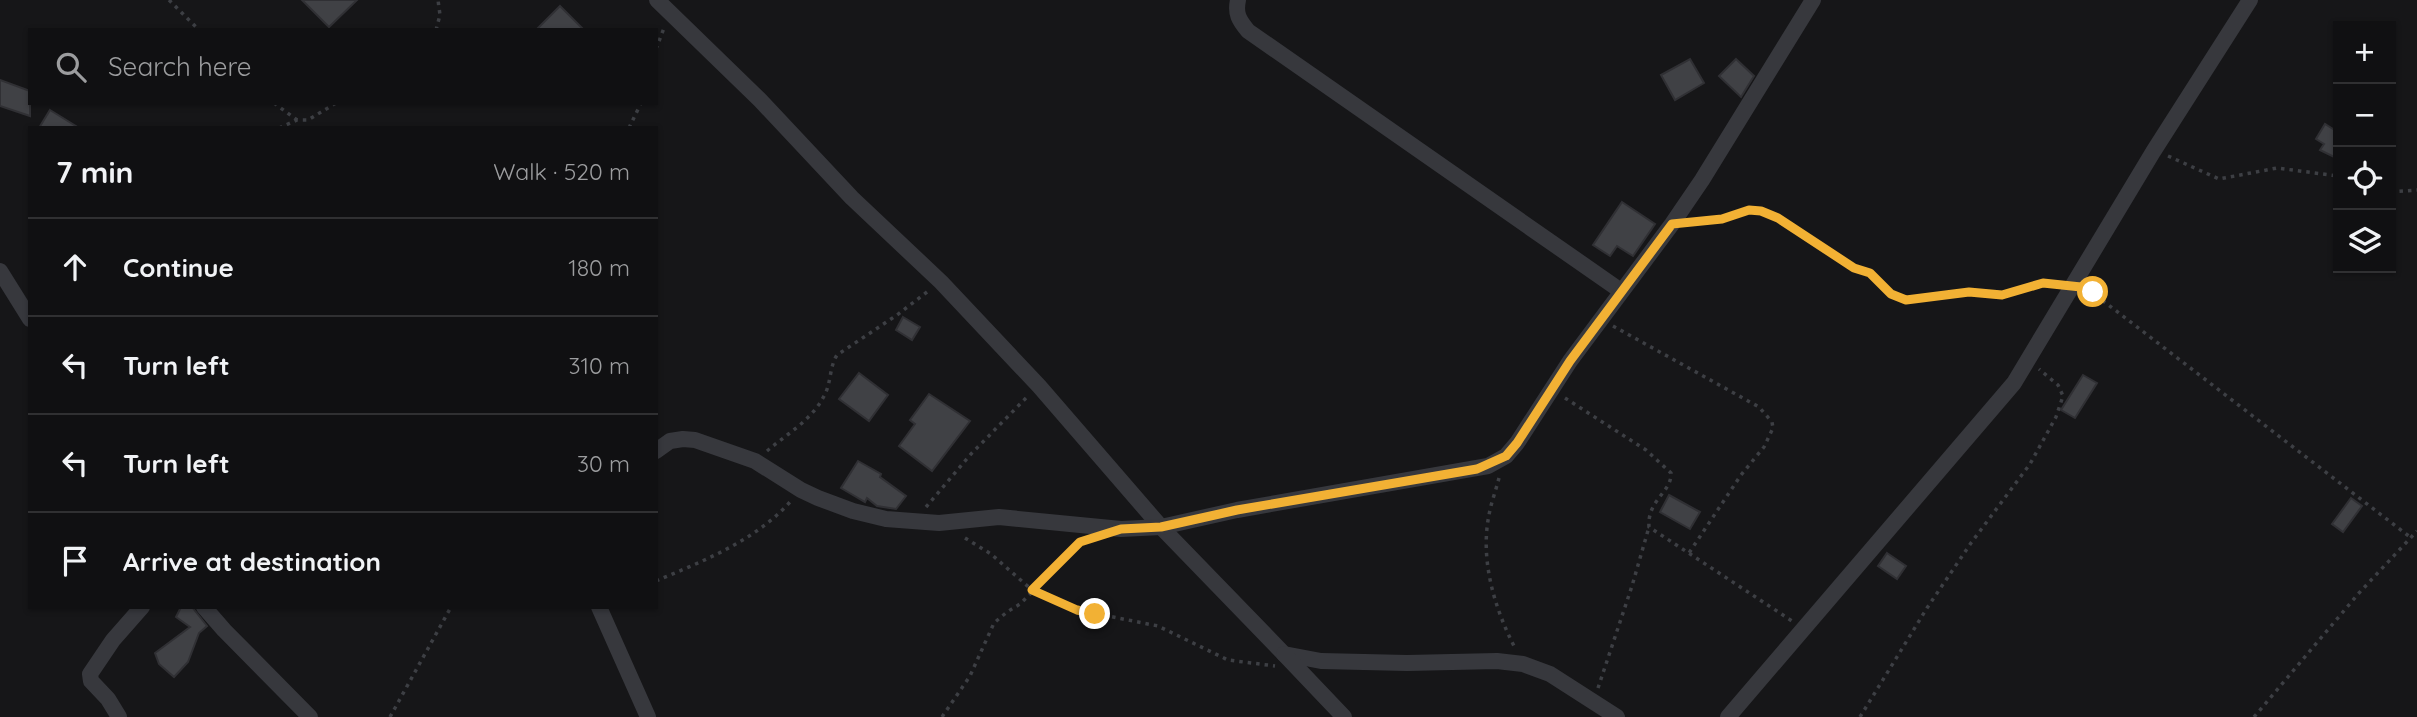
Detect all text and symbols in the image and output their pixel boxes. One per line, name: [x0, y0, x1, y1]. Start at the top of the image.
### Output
map controls: [2333, 21, 2396, 273]
button: +: [2333, 21, 2396, 84]
search box: [28, 28, 658, 105]
icon: search: [52, 48, 90, 86]
text: Search here: [108, 50, 252, 83]
button: −: [2333, 84, 2396, 147]
button: locate: [2333, 147, 2396, 210]
text: 7 min: [56, 153, 134, 191]
text: Walk · 520 m: [493, 157, 630, 186]
button: layers: [2333, 210, 2396, 273]
icon: ahead: [56, 248, 94, 286]
text: Continue: [123, 251, 234, 284]
text: 180 m: [568, 253, 630, 282]
route start: [2077, 276, 2108, 307]
icon: left: [56, 346, 94, 384]
text: Turn left: [123, 349, 230, 382]
text: 310 m: [568, 351, 630, 380]
icon: left: [56, 444, 94, 482]
text: Turn left: [123, 447, 230, 480]
text: 30 m: [577, 449, 630, 478]
icon: arrive: [56, 542, 94, 580]
text: Arrive at destination: [123, 545, 381, 578]
route end: [1079, 598, 1110, 629]

